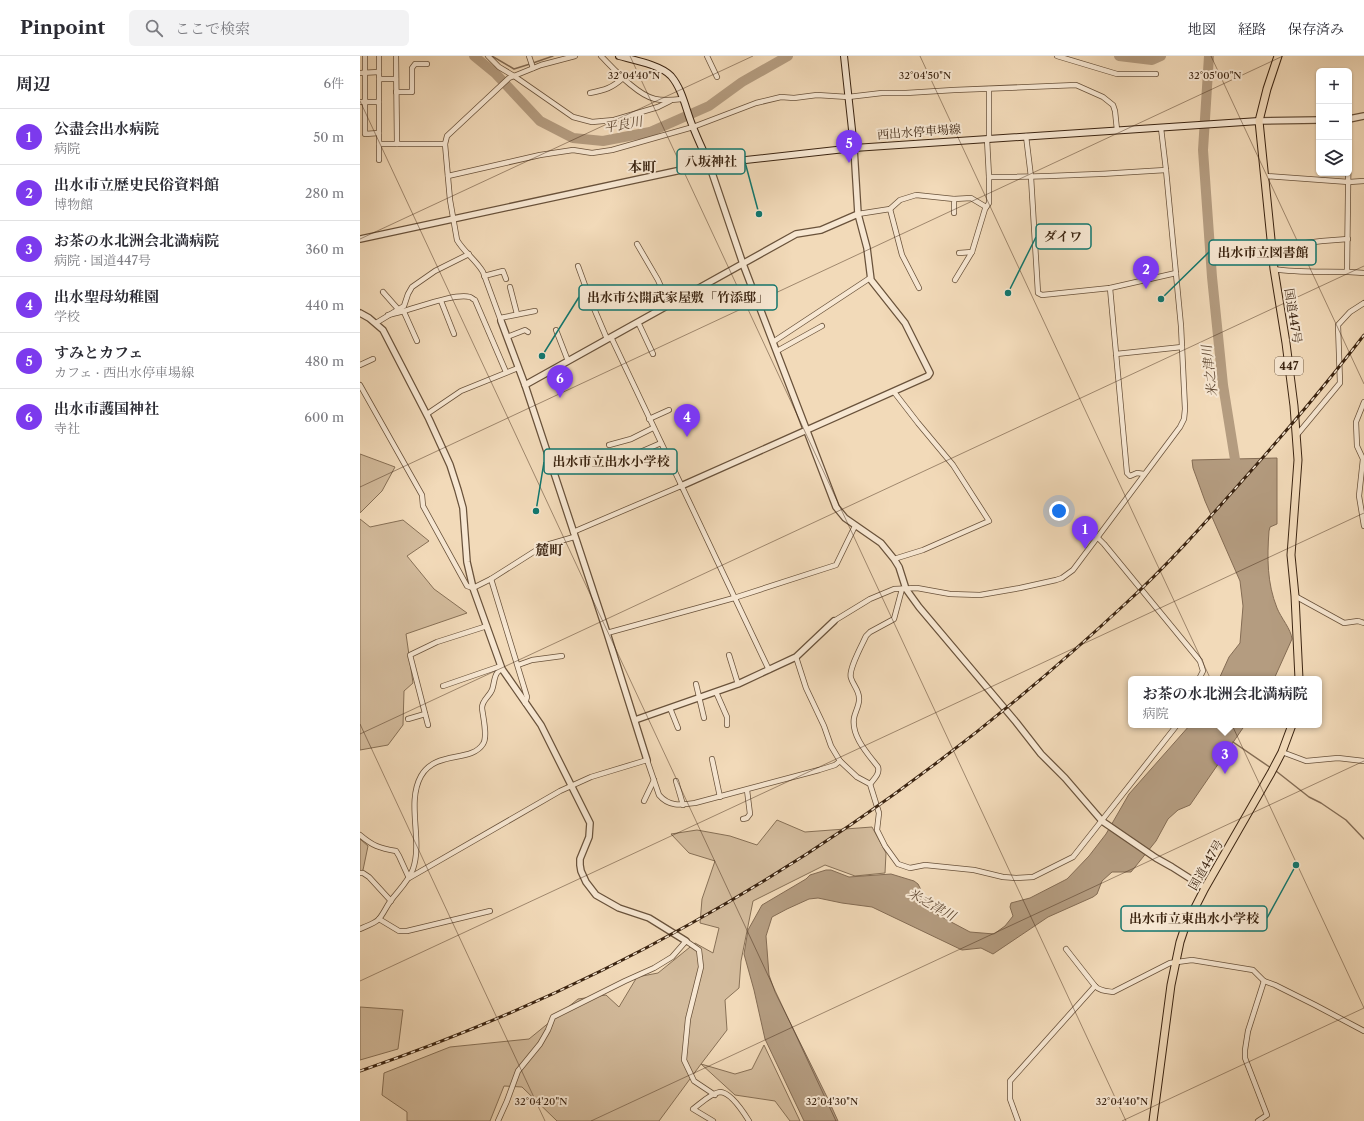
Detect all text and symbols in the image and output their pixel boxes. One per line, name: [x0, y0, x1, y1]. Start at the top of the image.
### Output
search box: [129, 10, 409, 46]
text: Pinpoint: [20, 16, 105, 39]
icon: search: [143, 17, 165, 39]
text: ここで検索: [175, 19, 250, 38]
text: 地図: [1188, 20, 1216, 38]
text: 経路: [1238, 20, 1266, 38]
text: 保存済み: [1288, 20, 1344, 38]
map controls: [1316, 68, 1352, 176]
button: +: [1316, 68, 1352, 104]
text: 32°04'40"N: [608, 69, 660, 82]
text: 32°04'50"N: [899, 69, 951, 82]
text: 32°05'00"N: [1188, 69, 1242, 82]
text: 周辺: [16, 74, 50, 94]
text: 6件: [323, 75, 344, 91]
button: −: [1316, 104, 1352, 140]
water label: 平良川: [602, 112, 646, 135]
text: 公盡会出水病院: [54, 119, 159, 138]
street label: 西出水停車場線: [877, 121, 961, 142]
text: 1: [26, 129, 32, 145]
text: 50 m: [313, 129, 344, 145]
pin: 5: [836, 130, 862, 163]
text: 病院: [54, 140, 80, 156]
button: layers: [1316, 140, 1352, 176]
callout: 八坂神社: [677, 149, 745, 174]
text: 八坂神社: [685, 153, 737, 169]
district label: 本町: [628, 158, 657, 176]
text: 出水市立歴史民俗資料館: [54, 175, 219, 194]
text: 2: [25, 185, 33, 201]
text: 280 m: [305, 185, 344, 201]
text: 博物館: [54, 196, 93, 212]
callout: ダイワ: [1036, 224, 1091, 249]
text: ダイワ: [1044, 228, 1082, 244]
text: お茶の水北洲会北満病院: [54, 231, 219, 250]
callout: 出水市立図書館: [1209, 240, 1316, 265]
text: 3: [25, 241, 33, 257]
text: 360 m: [305, 241, 344, 257]
text: 出水市立図書館: [1217, 244, 1309, 260]
text: 病院 · 国道447号: [54, 252, 151, 268]
pin: 2: [1133, 256, 1159, 289]
callout: 出水市公開武家屋敷「竹添邸」: [579, 285, 777, 310]
text: 出水聖母幼稚園: [54, 287, 159, 306]
street label: 国道447号: [1282, 287, 1305, 345]
text: 出水市公開武家屋敷「竹添邸」: [587, 289, 769, 305]
text: 4: [25, 297, 33, 313]
text: 440 m: [305, 297, 344, 313]
text: 学校: [54, 308, 80, 324]
water label: 米之津川: [1198, 342, 1220, 398]
text: すみとカフェ: [54, 343, 143, 362]
text: 5: [25, 353, 33, 369]
text: 480 m: [305, 353, 344, 369]
road number: 447: [1275, 357, 1303, 375]
text: カフェ · 西出水停車場線: [54, 364, 194, 380]
pin: 6: [547, 365, 573, 398]
text: 出水市護国神社: [54, 399, 159, 418]
pin: 4: [674, 404, 700, 437]
text: 6: [25, 409, 33, 425]
text: 600 m: [304, 409, 344, 425]
text: 寺社: [54, 420, 80, 436]
callout: 出水市立出水小学校: [544, 449, 677, 474]
text: 出水市立出水小学校: [552, 453, 670, 469]
your location: [1049, 501, 1069, 521]
pin: 1: [1072, 516, 1098, 549]
district label: 麓町: [535, 541, 564, 559]
popup: [1128, 676, 1322, 728]
text: お茶の水北洲会北満病院: [1142, 684, 1308, 703]
text: 病院: [1142, 705, 1169, 721]
pin: 3: [1212, 741, 1238, 774]
street label: 国道447号: [1185, 837, 1226, 893]
water label: 米之津川: [905, 884, 960, 925]
callout: 出水市立東出水小学校: [1121, 906, 1267, 931]
text: 出水市立東出水小学校: [1129, 910, 1260, 926]
text: 32°04'20"N: [515, 1095, 567, 1108]
text: 32°04'30"N: [806, 1095, 858, 1108]
text: 32°04'40"N: [1096, 1095, 1148, 1108]

